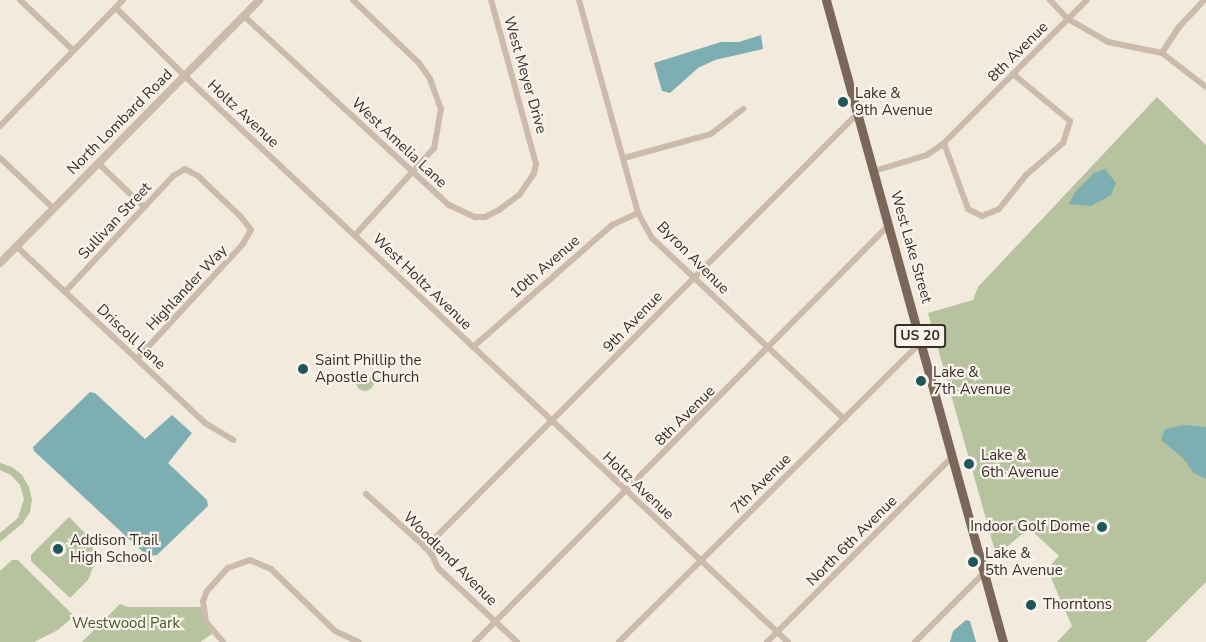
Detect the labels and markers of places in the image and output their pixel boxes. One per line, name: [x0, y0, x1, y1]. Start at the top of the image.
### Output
place label: Lake & 9th Avenue: [855, 84, 933, 119]
marker: Lake & 9th Avenue: [836, 95, 850, 109]
place label: Saint Phillip the Apostle Church: [315, 351, 421, 386]
marker: Saint Phillip the Apostle Church: [296, 362, 310, 376]
place label: Lake & 7th Avenue: [933, 363, 1011, 398]
marker: Lake & 7th Avenue: [914, 374, 928, 388]
place label: Lake & 6th Avenue: [981, 446, 1059, 481]
marker: Lake & 6th Avenue: [962, 457, 976, 471]
place label: Indoor Golf Dome: [970, 518, 1090, 536]
marker: Indoor Golf Dome: [1095, 520, 1109, 534]
place label: Addison Trail High School: [70, 531, 159, 566]
marker: Addison Trail High School: [51, 542, 65, 556]
place label: Lake & 5th Avenue: [985, 544, 1063, 579]
marker: Lake & 5th Avenue: [966, 555, 980, 569]
place label: Thorntons: [1043, 596, 1112, 614]
marker: Thorntons: [1024, 598, 1038, 612]

